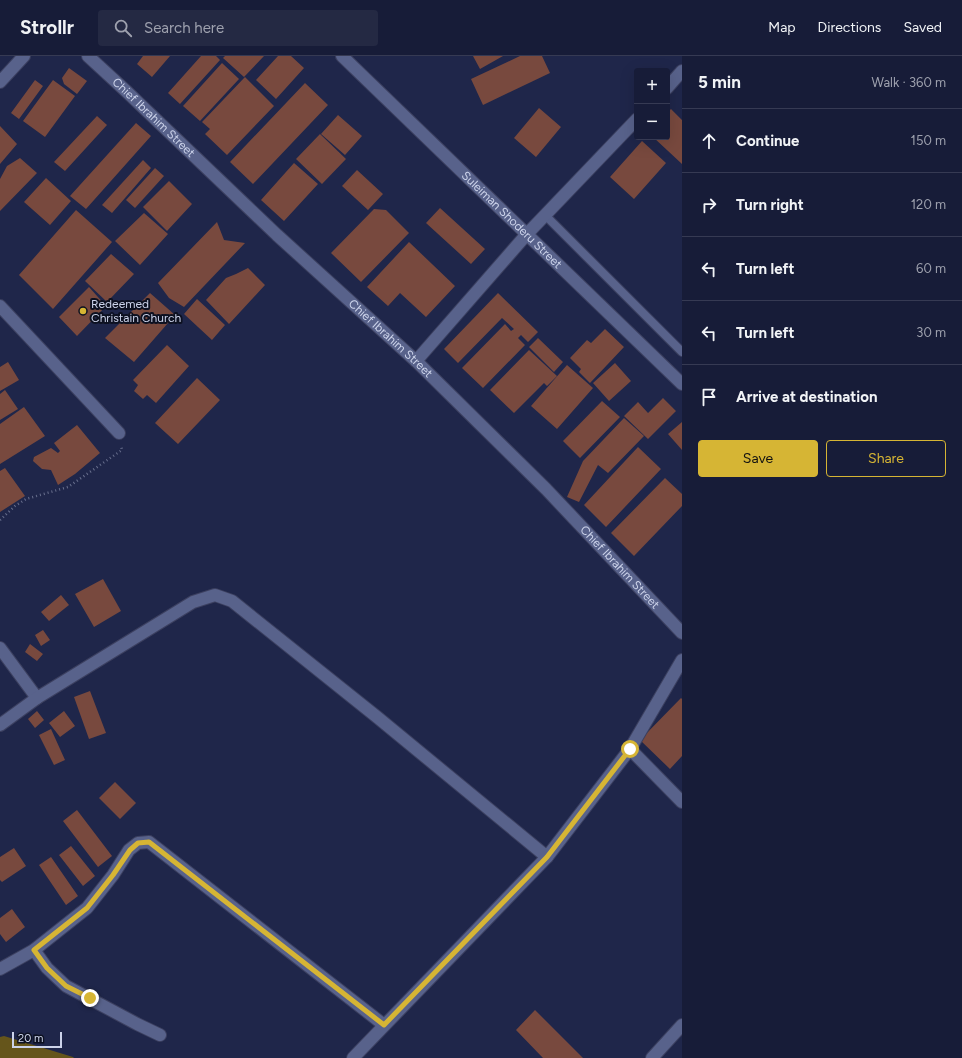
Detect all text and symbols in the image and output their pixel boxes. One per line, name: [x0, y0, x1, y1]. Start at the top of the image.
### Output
search box: [98, 10, 378, 46]
text: Strollr: [20, 16, 74, 39]
icon: search: [112, 17, 134, 39]
text: Search here: [144, 19, 224, 37]
text: Map: [768, 19, 796, 36]
text: Directions: [818, 19, 881, 36]
text: Saved: [903, 19, 942, 36]
map controls: [634, 68, 670, 140]
button: +: [634, 68, 670, 104]
text: 5 min: [698, 72, 741, 92]
street label: Chief Ibrahim Street: [109, 75, 198, 160]
text: Walk · 360 m: [871, 75, 946, 90]
button: −: [634, 104, 670, 140]
icon: ahead: [698, 130, 720, 152]
text: Continue: [736, 132, 799, 150]
text: 150 m: [911, 133, 946, 148]
street label: Suleiman Shoderu Street: [459, 168, 565, 272]
icon: right: [698, 194, 720, 216]
text: Turn right: [736, 196, 804, 214]
text: 120 m: [911, 197, 946, 212]
icon: left: [698, 258, 720, 280]
text: Turn left: [736, 260, 794, 278]
text: 60 m: [916, 261, 946, 276]
street label: Chief Ibrahim Street: [346, 296, 436, 381]
place label: Redeemed Christain Church: [91, 297, 181, 325]
marker: Redeemed Christain Church: [78, 306, 88, 316]
icon: left: [698, 322, 720, 344]
text: Turn left: [736, 324, 794, 342]
text: 30 m: [916, 325, 946, 340]
icon: arrive: [698, 386, 720, 408]
text: Arrive at destination: [736, 388, 877, 406]
button: Save: [698, 440, 818, 477]
button: Share: [826, 440, 946, 477]
street label: Chief Ibrahim Street: [577, 523, 663, 612]
route start: [621, 740, 639, 758]
route end: [81, 989, 99, 1007]
scale bar: [12, 1030, 62, 1049]
text: 20 m: [18, 1032, 43, 1045]

